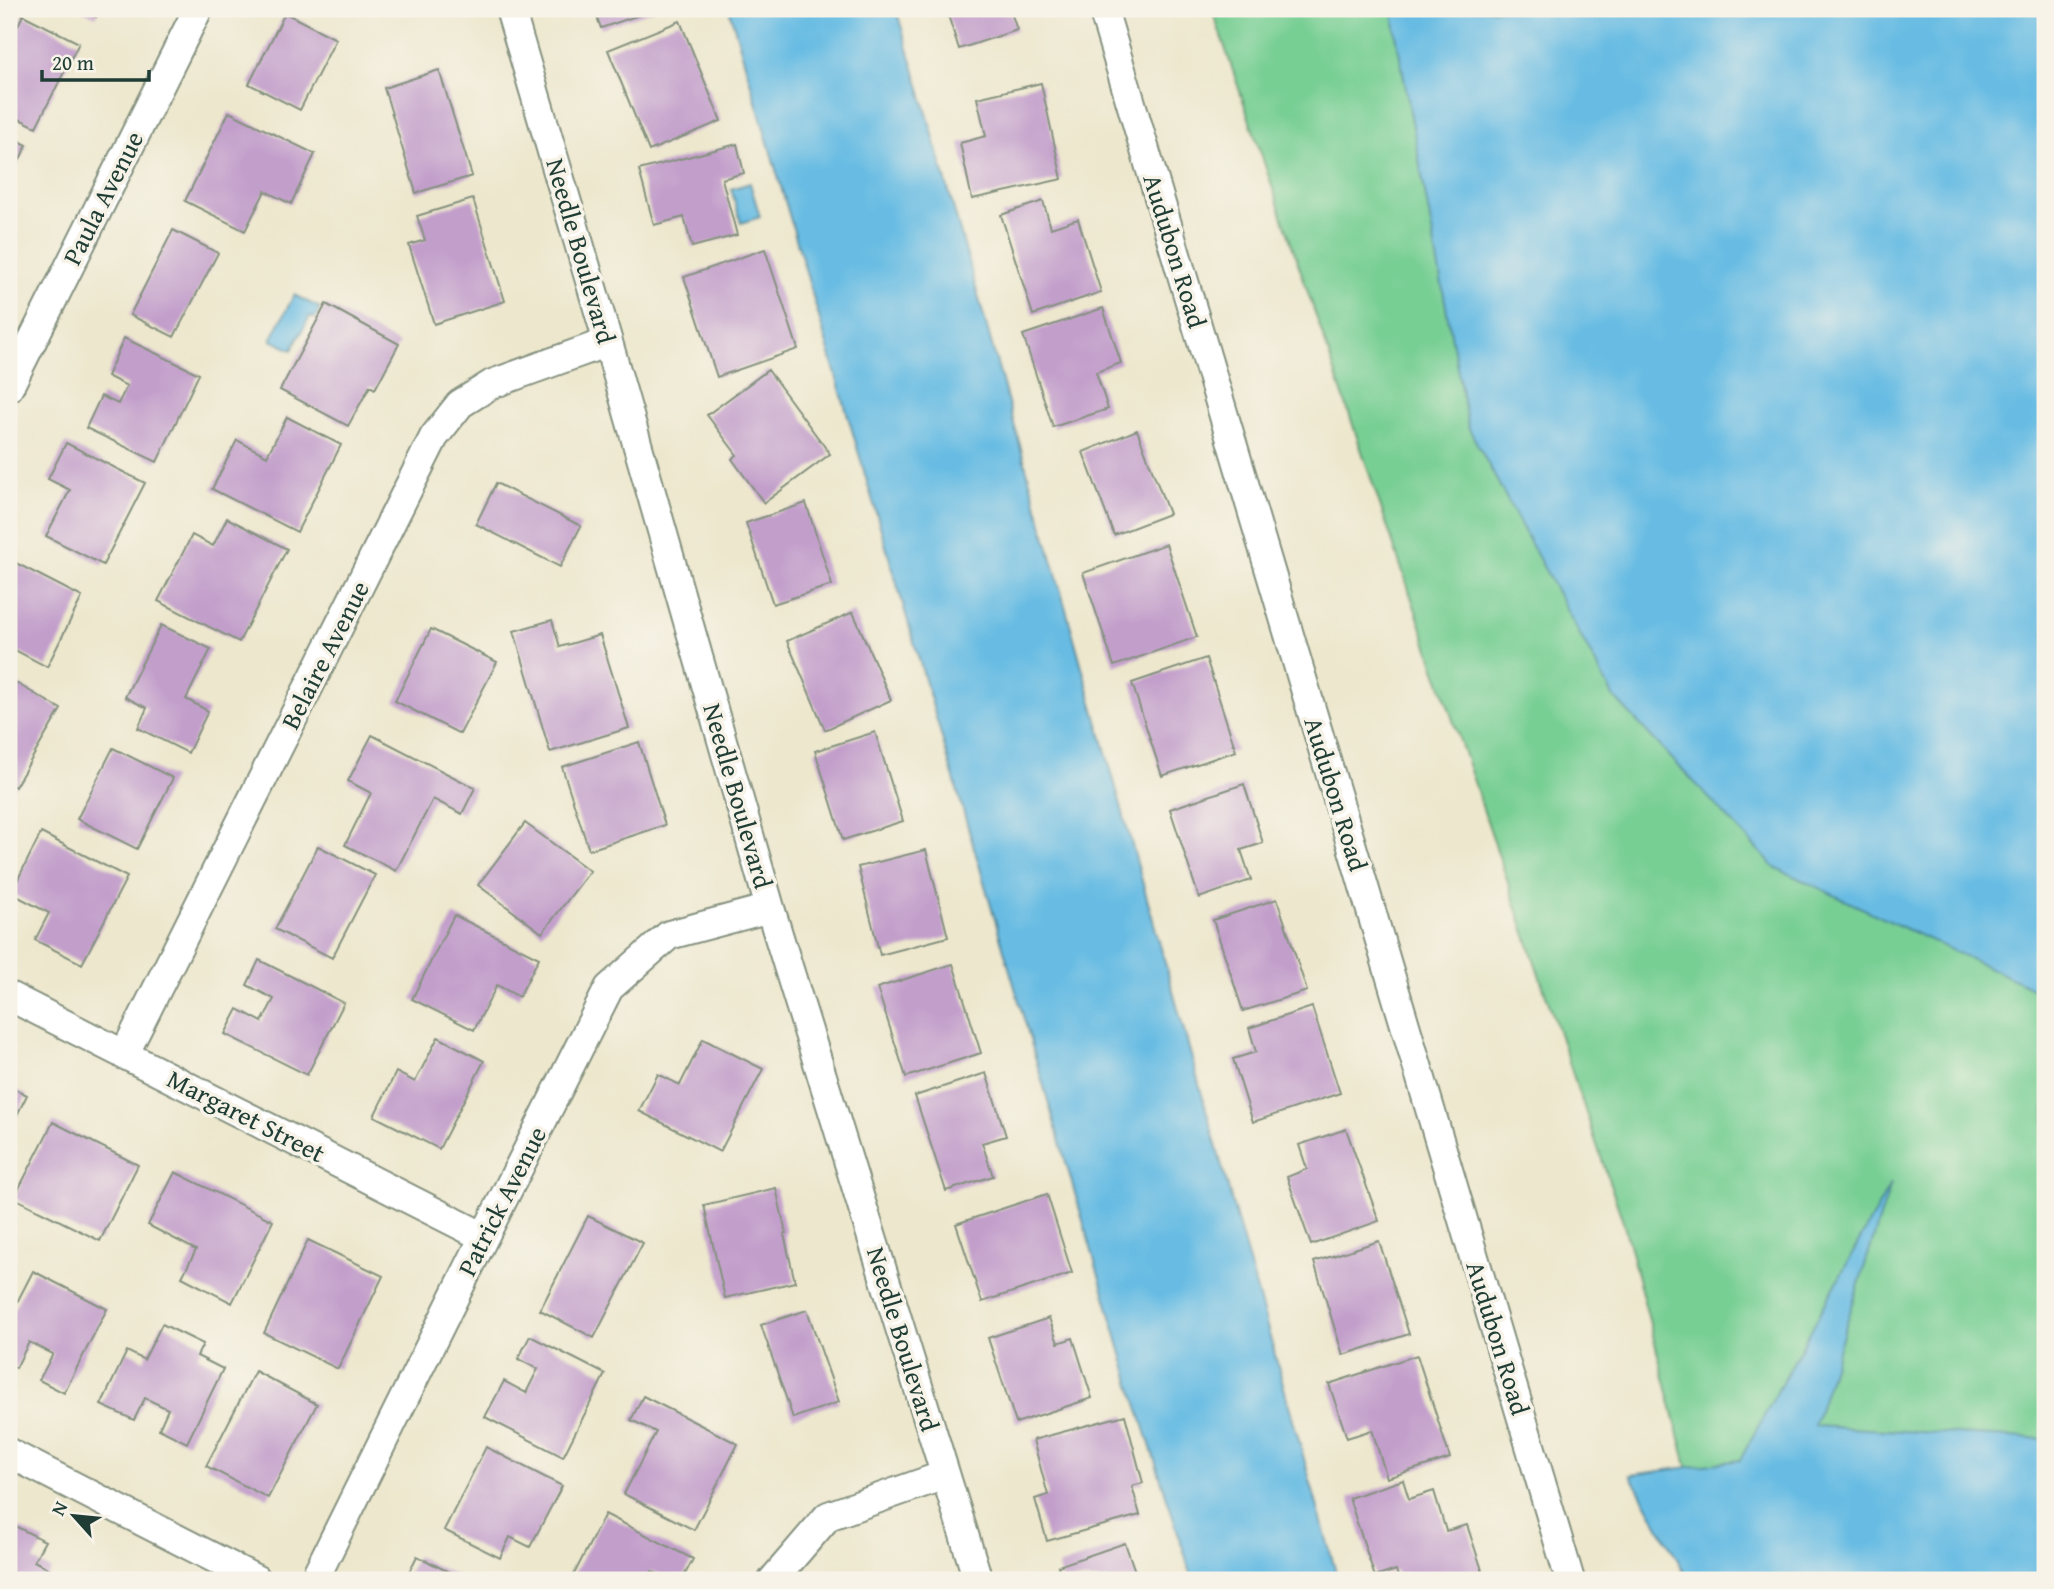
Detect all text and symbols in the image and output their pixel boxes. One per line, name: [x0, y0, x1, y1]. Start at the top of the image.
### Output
scale bar: [42, 38, 149, 82]
text: 20 m: [52, 47, 94, 78]
street label: Paula Avenue: [52, 124, 153, 271]
street label: Needle Boulevard: [536, 154, 627, 348]
street label: Audubon Road: [1134, 169, 1217, 333]
street label: Belaire Avenue: [270, 574, 379, 736]
street label: Needle Boulevard: [693, 699, 784, 893]
street label: Audubon Road: [1295, 712, 1378, 876]
street label: Margaret Street: [160, 1059, 332, 1172]
street label: Patrick Avenue: [447, 1119, 556, 1282]
street label: Needle Boulevard: [857, 1242, 950, 1436]
street label: Audubon Road: [1457, 1256, 1540, 1420]
north arrow: [38, 1480, 108, 1550]
text: N: [43, 1496, 74, 1520]

